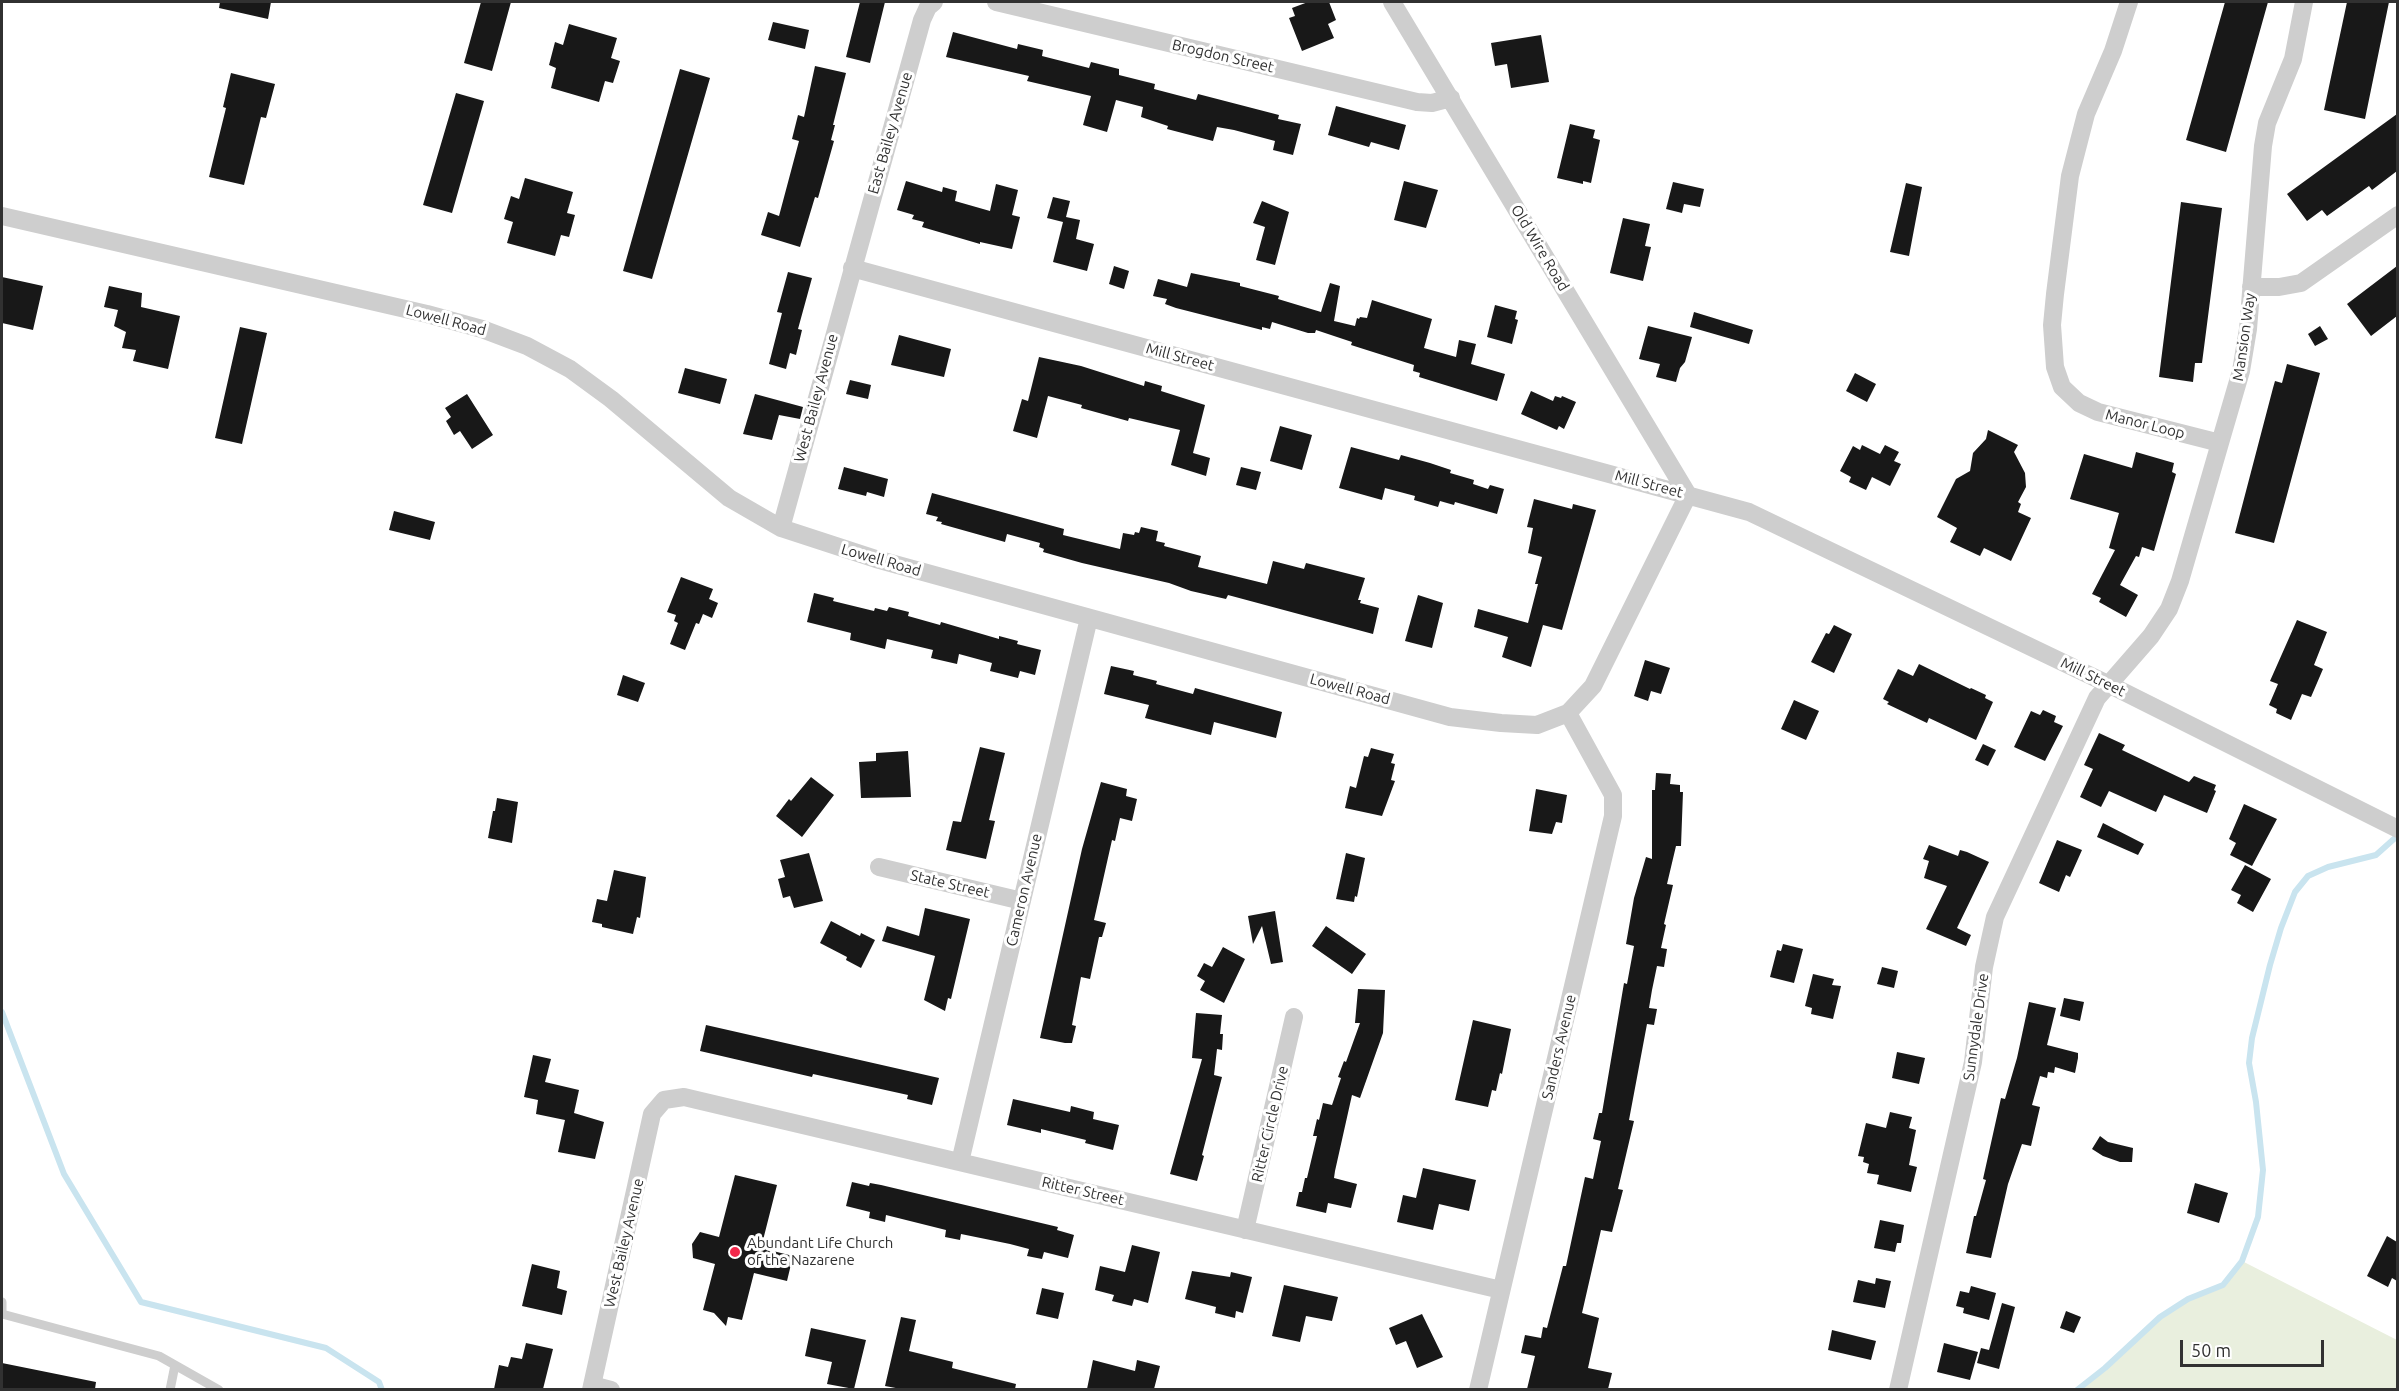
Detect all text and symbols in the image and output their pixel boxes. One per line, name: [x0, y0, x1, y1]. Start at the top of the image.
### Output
street label: Brogdon Street: [1170, 36, 1276, 76]
street label: East Bailey Avenue: [864, 70, 916, 196]
street label: Old Wire Road: [1507, 202, 1573, 294]
street label: Mansion Way: [2229, 292, 2259, 382]
street label: Lowell Road: [404, 301, 488, 339]
street label: West Bailey Avenue: [790, 332, 842, 464]
street label: Mill Street: [1144, 339, 1216, 375]
street label: Manor Loop: [2103, 405, 2187, 443]
street label: Mill Street: [1613, 466, 1685, 502]
street label: Lowell Road: [839, 540, 923, 580]
street label: Mill Street: [2058, 654, 2128, 700]
street label: Lowell Road: [1308, 670, 1392, 708]
street label: Cameron Avenue: [1002, 832, 1046, 948]
street label: State Street: [909, 866, 991, 902]
street label: Sunnydale Drive: [1960, 972, 1992, 1082]
street label: Sanders Avenue: [1538, 993, 1580, 1101]
street label: Ritter Circle Drive: [1248, 1064, 1292, 1184]
street label: Ritter Street: [1040, 1173, 1126, 1209]
street label: West Bailey Avenue: [600, 1177, 648, 1309]
place label: Abundant Life Church of the Nazarene: [747, 1234, 893, 1269]
marker: Abundant Life Church of the Nazarene: [728, 1245, 742, 1259]
scale bar: [2183, 1328, 2327, 1366]
text: 50 m: [2191, 1340, 2231, 1360]

